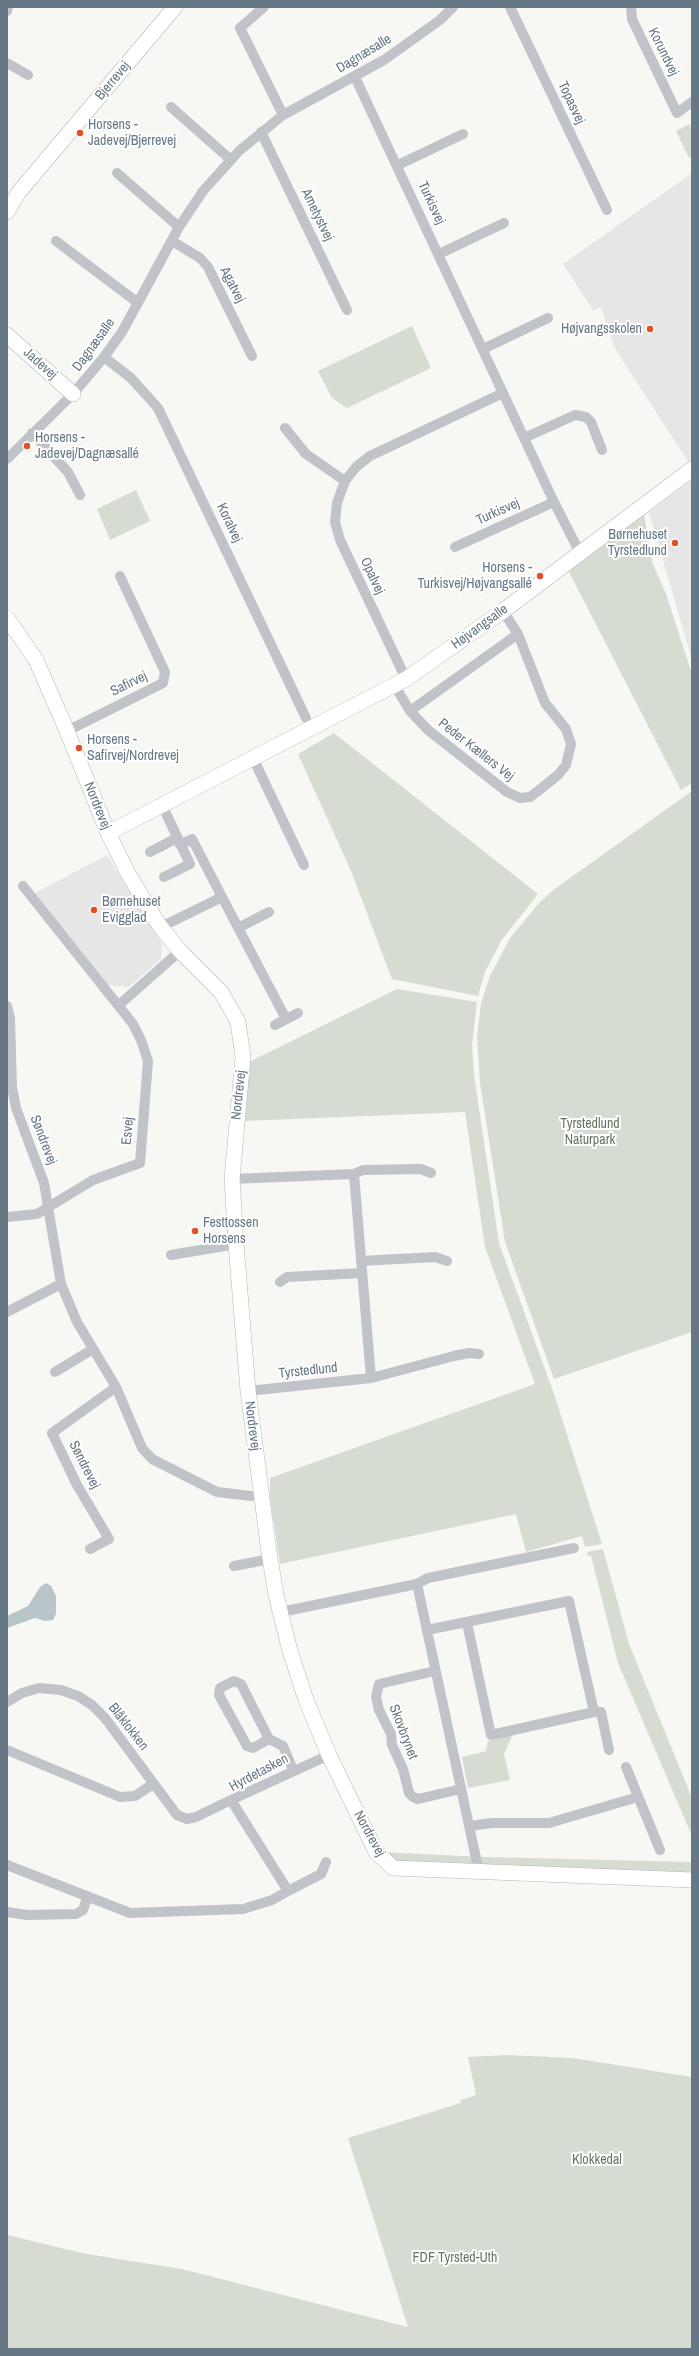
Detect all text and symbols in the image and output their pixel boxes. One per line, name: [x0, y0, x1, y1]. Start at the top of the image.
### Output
street label: Korundvej: [644, 25, 682, 79]
street label: Dagnæsalle: [333, 31, 395, 77]
street label: Bjerrevej: [92, 58, 134, 104]
street label: Topasvej: [554, 79, 588, 127]
place label: Horsens - Jadevej/Bjerrevej: [88, 117, 176, 150]
marker: Horsens - Jadevej/Bjerrevej: [75, 128, 85, 138]
street label: Turkisvej: [414, 179, 448, 227]
street label: Ametystvej: [297, 186, 337, 244]
street label: Agatvej: [216, 264, 248, 306]
street label: Dagnæsalle: [69, 315, 119, 375]
place label: Højvangsskolen: [561, 321, 642, 337]
marker: Højvangsskolen: [645, 324, 655, 334]
street label: Jadevej: [20, 345, 60, 383]
place label: Horsens - Jadevej/Dagnæsallé: [35, 430, 139, 462]
marker: Horsens - Jadevej/Dagnæsallé: [22, 441, 32, 451]
street label: Turkisvej: [474, 495, 522, 529]
street label: Koralvej: [213, 501, 245, 545]
place label: Børnehuset Tyrstedlund: [608, 527, 667, 560]
marker: Børnehuset Tyrstedlund: [670, 538, 680, 548]
street label: Opalvej: [356, 555, 388, 597]
place label: Horsens - Turkisvej/Højvangsallé: [418, 560, 532, 592]
marker: Horsens - Turkisvej/Højvangsallé: [535, 571, 545, 581]
street label: Højvangsalle: [448, 601, 512, 653]
street label: Safirvej: [108, 668, 150, 700]
street label: Peder Kællers Vej: [435, 715, 517, 785]
place label: Horsens - Safirvej/Nordrevej: [87, 732, 179, 764]
marker: Horsens - Safirvej/Nordrevej: [74, 743, 84, 753]
street label: Nordrevej: [80, 780, 114, 832]
place label: Børnehuset Evigglad: [102, 894, 161, 926]
marker: Børnehuset Evigglad: [89, 905, 99, 915]
street label: Nordrevej: [228, 1069, 250, 1121]
street label: Søndrevej: [26, 1113, 60, 1167]
street label: Esvej: [118, 1116, 138, 1146]
park label: Tyrstedlund Naturpark: [560, 1116, 620, 1148]
place label: Festtossen Horsens: [203, 1215, 259, 1248]
marker: Festtossen Horsens: [190, 1226, 200, 1236]
street label: Tyrstedlund: [278, 1360, 338, 1382]
street label: Nordrevej: [241, 1400, 263, 1452]
street label: Søndrevej: [65, 1438, 103, 1492]
street label: Blåklokken: [104, 1700, 152, 1754]
street label: Skovbrynet: [385, 1702, 421, 1762]
street label: Hyrdetasken: [227, 1750, 291, 1796]
street label: Nordrevej: [350, 1808, 388, 1860]
park label: Klokkedal: [572, 2152, 622, 2168]
park label: FDF Tyrsted-Uth: [413, 2250, 497, 2266]

